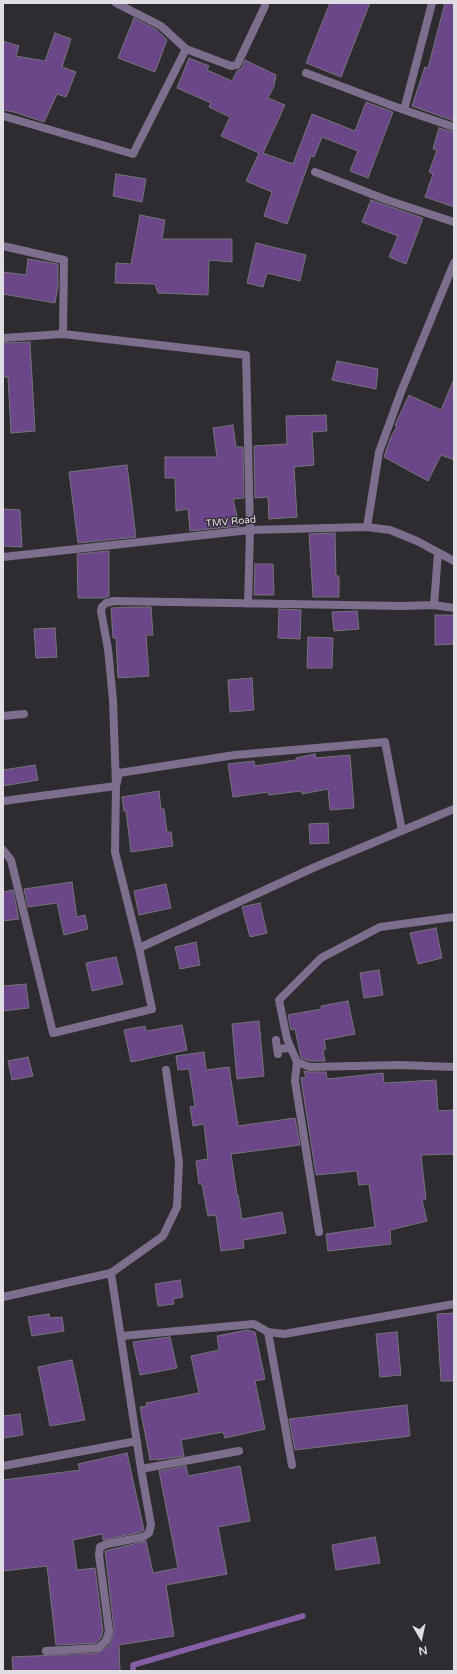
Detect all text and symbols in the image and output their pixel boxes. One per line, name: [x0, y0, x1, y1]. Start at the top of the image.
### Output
street label: TMV Road: [205, 514, 257, 530]
north arrow: [401, 1618, 441, 1658]
text: N: [418, 1643, 428, 1657]

